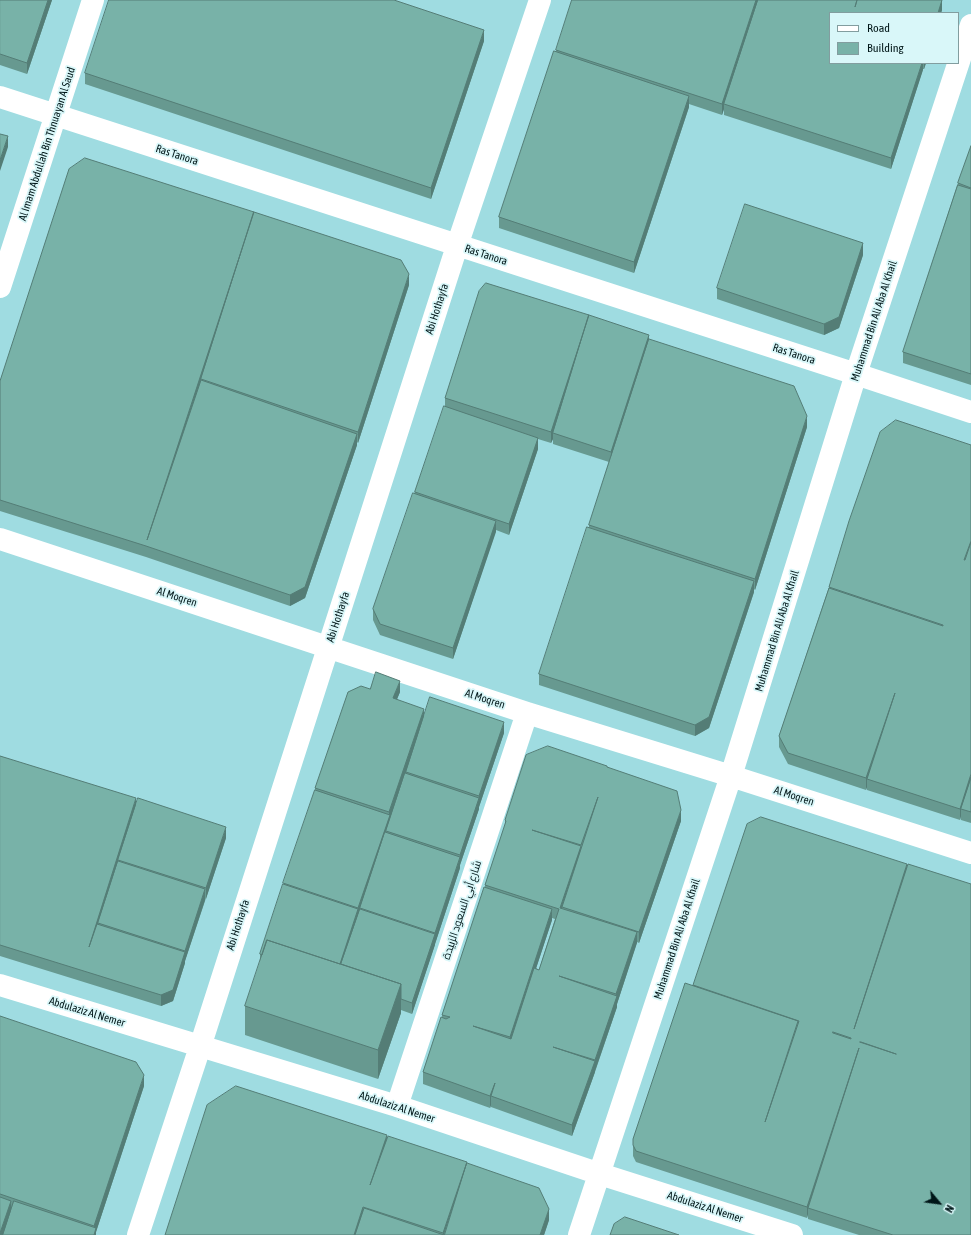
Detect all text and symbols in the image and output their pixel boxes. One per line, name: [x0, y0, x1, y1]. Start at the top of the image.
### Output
legend: [829, 12, 959, 64]
text: Road: [867, 21, 890, 35]
text: Building: [867, 41, 904, 55]
street label: Al Imam Abdullah Bin Thnuayan Al Saud: [16, 66, 78, 222]
street label: Ras Tanora: [154, 142, 200, 168]
street label: Ras Tanora: [463, 242, 509, 268]
street label: Muhammad Bin Ali Aba Al Khail: [848, 259, 900, 383]
street label: Abi Hothayfa: [423, 282, 451, 336]
street label: Ras Tanora: [771, 341, 817, 367]
street label: Muhammad Bin Ali Aba Al Khail: [752, 569, 802, 693]
street label: Al Moqren: [155, 584, 199, 610]
street label: Abi Hothayfa: [324, 590, 352, 644]
street label: Al Moqren: [463, 686, 507, 712]
street label: Al Moqren: [772, 783, 816, 809]
street label: شارع أبي السعود الزبيدة: [440, 859, 484, 961]
street label: Muhammad Bin Ali Aba Al Khail: [651, 877, 703, 1001]
street label: Abi Hothayfa: [224, 898, 252, 952]
street label: Abdulaziz Al Nemer: [48, 994, 126, 1030]
street label: Abdulaziz Al Nemer: [358, 1089, 436, 1125]
north arrow: [919, 1183, 959, 1223]
street label: Abdulaziz Al Nemer: [666, 1189, 744, 1225]
text: N: [943, 1203, 956, 1215]

